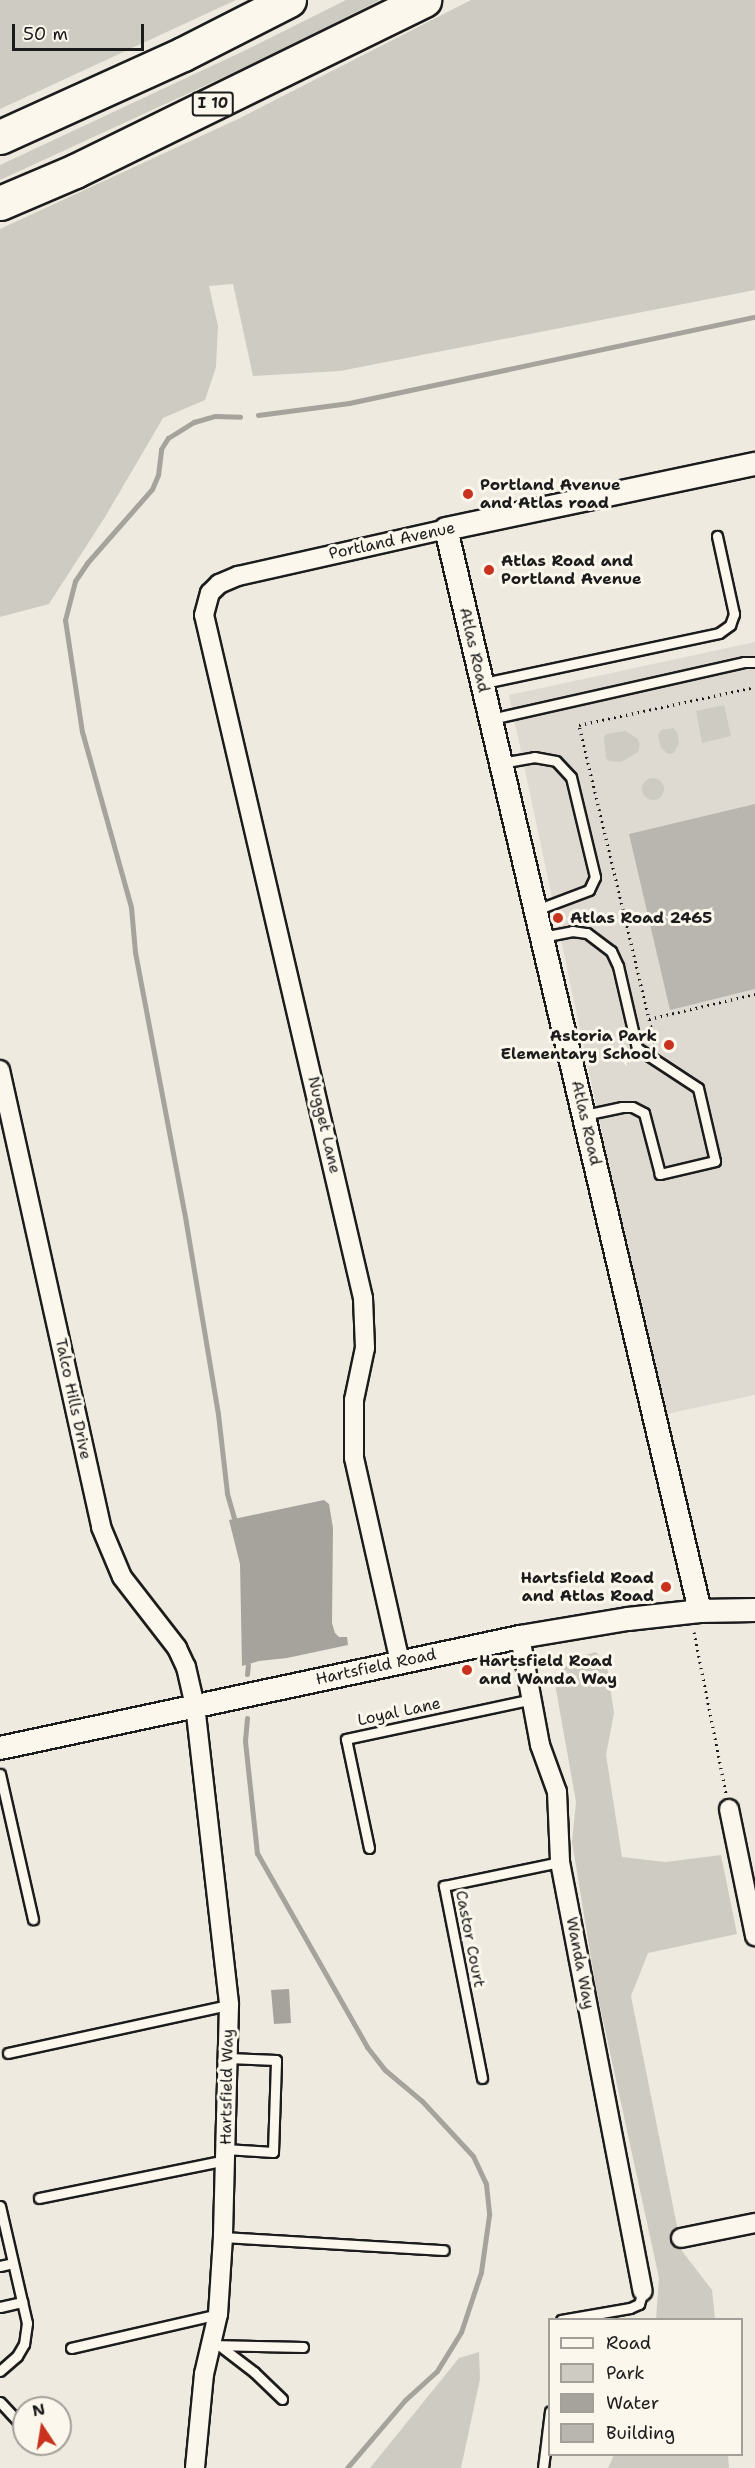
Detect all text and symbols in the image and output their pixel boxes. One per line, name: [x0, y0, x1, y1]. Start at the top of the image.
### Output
scale bar: [15, 12, 147, 50]
text: 50 m: [23, 22, 68, 46]
road number: I 10: [190, 92, 236, 116]
place label: Portland Avenue and Atlas road: [480, 475, 621, 513]
marker: Portland Avenue and Atlas road: [461, 487, 475, 501]
street label: Portland Avenue: [327, 518, 457, 564]
place label: Atlas Road and Portland Avenue: [501, 551, 642, 589]
marker: Atlas Road and Portland Avenue: [482, 563, 496, 577]
street label: Atlas Road: [455, 606, 493, 694]
place label: Atlas Road 2465: [570, 908, 712, 928]
marker: Atlas Road 2465: [551, 911, 565, 925]
place label: Astoria Park Elementary School: [501, 1026, 657, 1064]
marker: Astoria Park Elementary School: [662, 1038, 676, 1052]
street label: Nugget Lane: [303, 1074, 345, 1176]
street label: Atlas Road: [567, 1079, 605, 1167]
street label: Talco Hills Drive: [51, 1337, 95, 1461]
place label: Hartsfield Road and Atlas Road: [520, 1568, 654, 1606]
marker: Hartsfield Road and Atlas Road: [659, 1580, 673, 1594]
street label: Hartsfield Road: [314, 1645, 438, 1689]
place label: Hartsfield Road and Wanda Way: [479, 1651, 617, 1689]
marker: Hartsfield Road and Wanda Way: [460, 1663, 474, 1677]
street label: Loyal Lane: [356, 1694, 442, 1730]
street label: Castor Court: [451, 1889, 489, 1989]
street label: Wanda Way: [562, 1915, 598, 2011]
street label: Hartsfield Way: [216, 2029, 238, 2145]
legend: [548, 2318, 743, 2456]
text: Road: [606, 2331, 651, 2355]
text: Park: [606, 2361, 645, 2385]
text: Water: [606, 2391, 659, 2415]
north arrow: [12, 2396, 72, 2456]
text: N: [30, 2398, 47, 2421]
text: Building: [606, 2421, 675, 2445]

